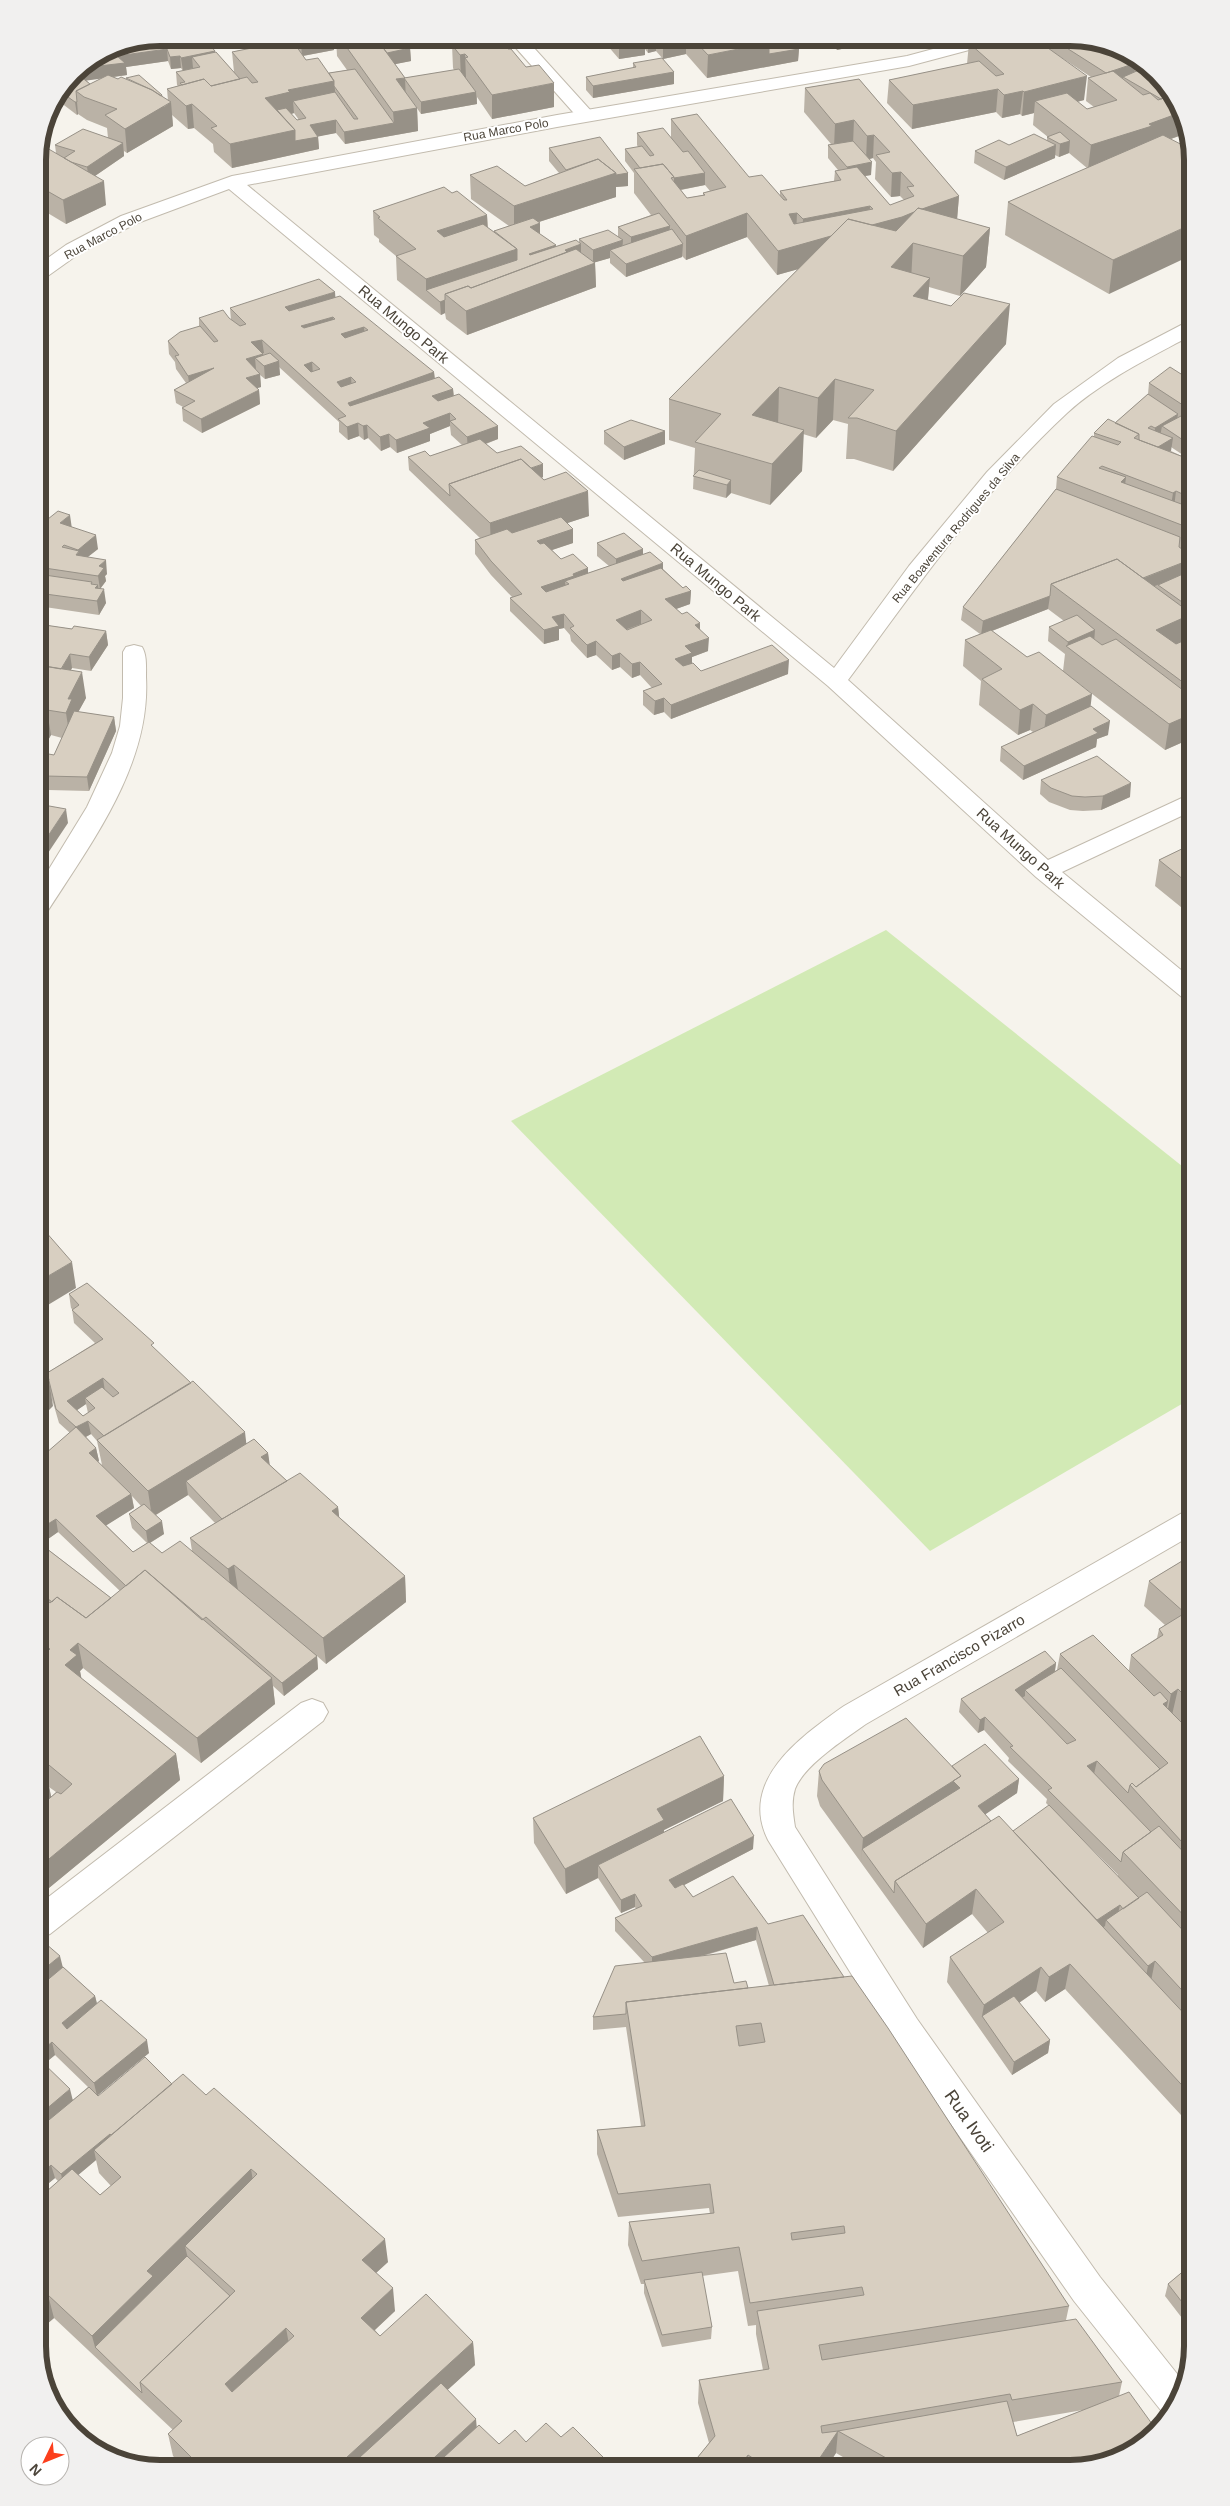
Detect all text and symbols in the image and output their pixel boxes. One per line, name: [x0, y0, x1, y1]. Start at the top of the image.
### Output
street label: Rua Marco Polo: [462, 116, 550, 144]
street label: Rua Marco Polo: [62, 209, 145, 262]
street label: Rua Mungo Park: [355, 281, 453, 367]
street label: Rua Boaventura Rodrigues da Silva: [889, 450, 1023, 606]
street label: Rua Mungo Park: [667, 539, 765, 625]
street label: Rua Mungo Park: [973, 804, 1069, 892]
street label: Rua Francisco Pizarro: [890, 1611, 1028, 1699]
street label: Rua Ivoti: [940, 2086, 998, 2156]
north arrow: [20, 2436, 70, 2486]
text: N: [26, 2461, 45, 2479]

